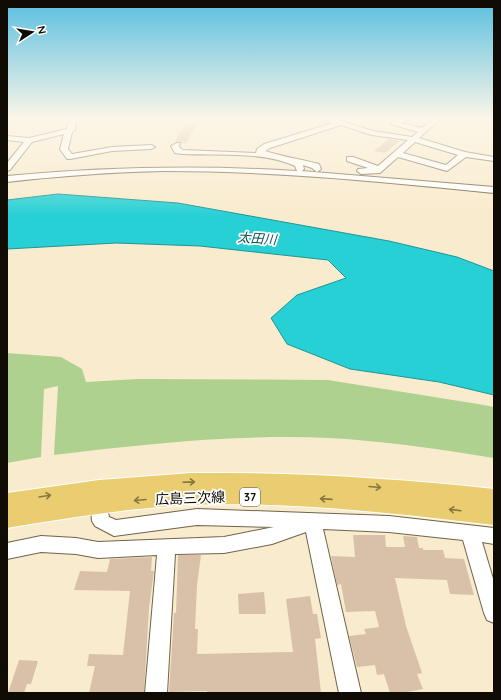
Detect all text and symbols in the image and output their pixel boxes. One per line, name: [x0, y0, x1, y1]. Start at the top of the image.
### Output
north arrow: [12, 12, 52, 52]
text: N: [34, 25, 49, 35]
water label: 太田川: [237, 229, 279, 247]
one-way arrow: [182, 478, 195, 486]
one-way arrow: [368, 483, 381, 490]
street label: 広島三次線: [155, 488, 225, 508]
road number: 37: [240, 488, 260, 506]
one-way arrow: [39, 492, 52, 500]
one-way arrow: [320, 495, 333, 502]
one-way arrow: [134, 497, 147, 504]
one-way arrow: [449, 506, 462, 514]

